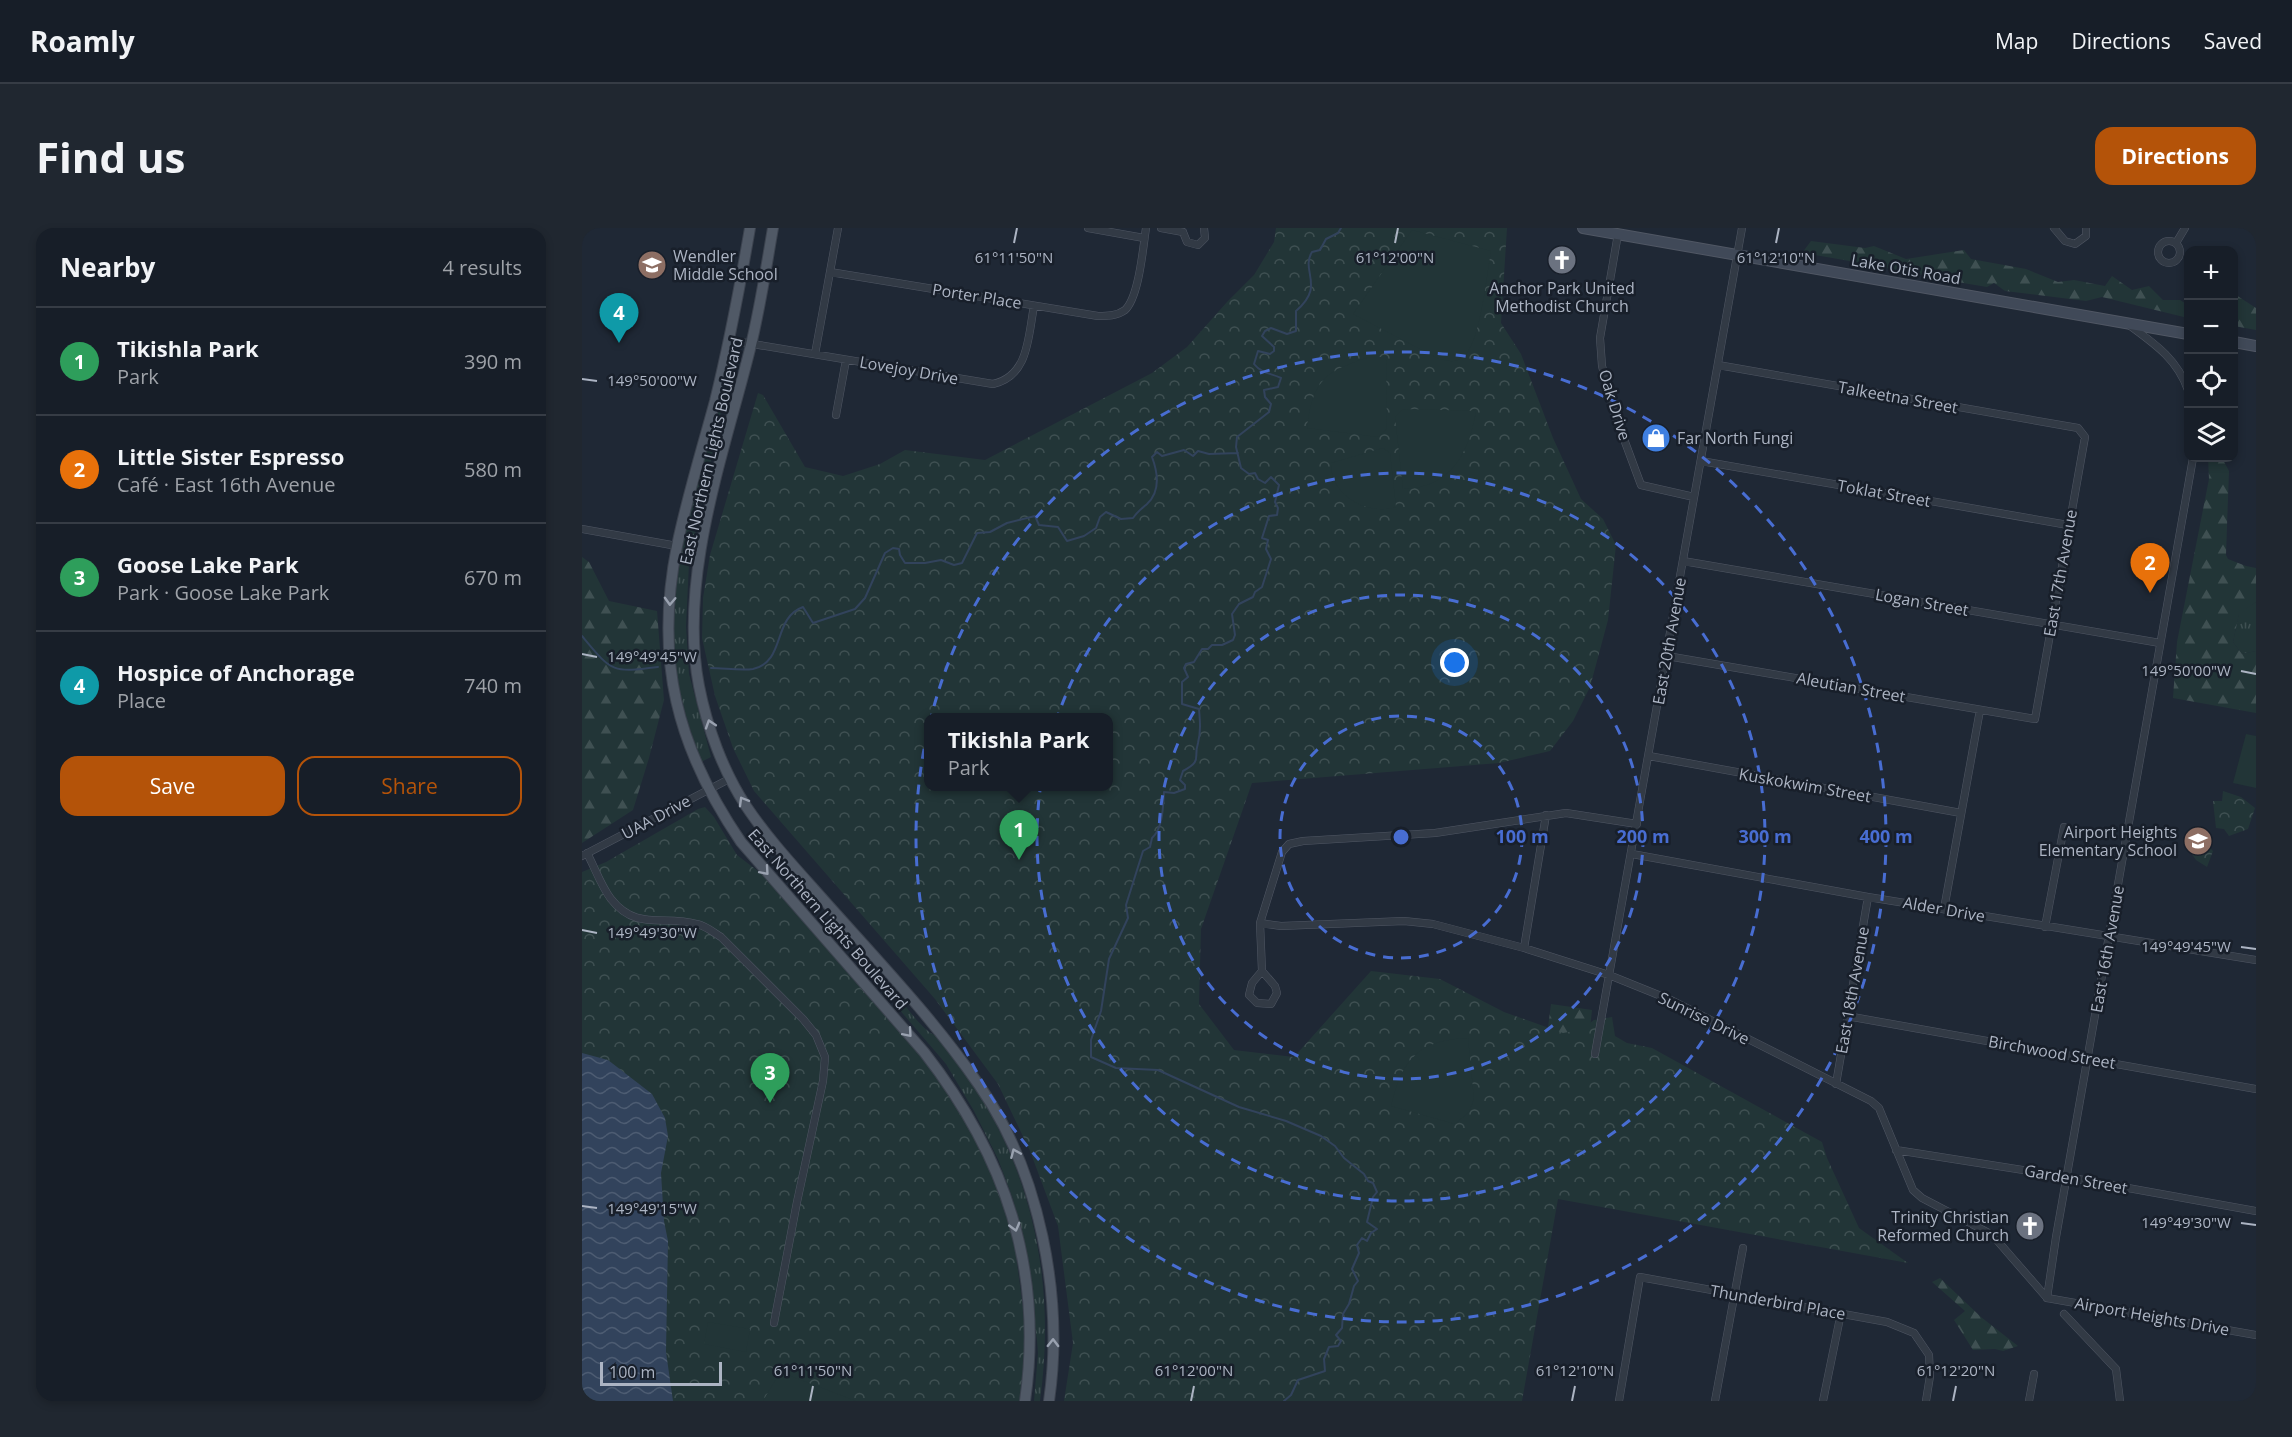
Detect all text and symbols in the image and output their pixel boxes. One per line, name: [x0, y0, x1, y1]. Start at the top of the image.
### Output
text: Roamly: [30, 22, 135, 60]
text: Map: [1995, 27, 2038, 55]
text: Directions: [2071, 27, 2171, 55]
text: Saved: [2204, 27, 2262, 55]
button: Directions: [2095, 127, 2256, 185]
text: Find us: [36, 128, 185, 185]
church icon: Anchor Park United Methodist Church: [1546, 244, 1578, 276]
place label: Wendler Middle School: [673, 245, 778, 285]
map controls: [2184, 246, 2238, 462]
button: +: [2184, 246, 2238, 300]
text: 61°11'50"N: [975, 247, 1053, 267]
text: 61°12'00"N: [1356, 247, 1434, 267]
text: 61°12'10"N: [1737, 247, 1815, 267]
text: Nearby: [60, 249, 155, 285]
school or university icon: Wendler Middle School: [636, 249, 668, 281]
street label: Lake Otis Road: [1849, 249, 1963, 289]
text: 4 results: [442, 254, 522, 281]
place label: Anchor Park United Methodist Church: [1489, 277, 1635, 317]
street label: Porter Place: [931, 278, 1023, 314]
pin: 4: [600, 294, 639, 343]
button: −: [2184, 300, 2238, 354]
text: Tikishla Park: [117, 333, 259, 363]
street label: East Northern Lights Boulevard: [674, 335, 748, 567]
text: 1: [74, 348, 85, 375]
text: 390 m: [464, 348, 522, 375]
street label: Lovejoy Drive: [858, 350, 960, 390]
button: locate: [2184, 354, 2238, 408]
text: Park: [117, 363, 159, 390]
street label: Oak Drive: [1594, 367, 1636, 443]
text: 149°50'00"W: [607, 370, 697, 390]
street label: Talkeetna Street: [1836, 376, 1960, 418]
button: layers: [2184, 408, 2238, 462]
shop icon: Far North Fungi: [1640, 422, 1672, 454]
place label: Far North Fungi: [1677, 427, 1793, 449]
text: Little Sister Espresso: [117, 441, 344, 471]
text: 2: [74, 456, 85, 483]
text: 580 m: [464, 456, 522, 483]
text: Café · East 16th Avenue: [117, 471, 336, 498]
street label: Toklat Street: [1836, 474, 1933, 512]
street label: East 17th Avenue: [2038, 508, 2082, 638]
pin: 2: [2130, 544, 2170, 593]
text: Goose Lake Park: [117, 549, 299, 579]
text: 3: [74, 564, 85, 591]
text: 670 m: [464, 564, 522, 591]
street label: East 20th Avenue: [1647, 576, 1691, 706]
text: Park · Goose Lake Park: [117, 579, 329, 606]
street label: Logan Street: [1874, 583, 1971, 621]
one-way arrow: [663, 597, 676, 606]
text: 149°49'45"W: [607, 646, 697, 666]
your location: [1440, 648, 1469, 677]
text: Hospice of Anchorage: [117, 657, 355, 687]
text: 149°50'00"W: [2141, 660, 2231, 680]
street label: Aleutian Street: [1795, 667, 1907, 707]
text: 4: [74, 672, 85, 699]
text: 740 m: [464, 672, 522, 699]
text: Place: [117, 687, 166, 714]
popup: [924, 713, 1113, 791]
one-way arrow: [704, 719, 717, 730]
text: Tikishla Park: [948, 724, 1089, 754]
text: Park: [948, 754, 989, 781]
button: Save: [60, 756, 285, 816]
button: Share: [297, 756, 522, 816]
street label: Kuskokwim Street: [1737, 763, 1873, 807]
street label: UAA Drive: [618, 790, 694, 844]
one-way arrow: [739, 797, 751, 807]
pin: 1: [1000, 810, 1038, 860]
place label: Airport Heights Elementary School: [2039, 821, 2177, 861]
street label: East Northern Lights Boulevard: [743, 824, 913, 1014]
text: 100 m: [1495, 824, 1549, 848]
text: 200 m: [1616, 824, 1670, 848]
text: 300 m: [1738, 824, 1792, 848]
text: 400 m: [1859, 824, 1913, 848]
school or university icon: Airport Heights Elementary School: [2182, 825, 2214, 857]
centre of rings: [1391, 827, 1411, 847]
one-way arrow: [758, 865, 769, 875]
street label: East 16th Avenue: [2085, 884, 2129, 1014]
street label: Alder Drive: [1901, 891, 1987, 927]
text: 149°49'30"W: [607, 922, 697, 942]
street label: East 18th Avenue: [1830, 925, 1874, 1055]
text: 149°49'45"W: [2141, 936, 2231, 956]
street label: Sunrise Drive: [1655, 986, 1753, 1050]
one-way arrow: [901, 1026, 912, 1037]
street label: Birchwood Street: [1987, 1030, 2118, 1074]
pin: 3: [750, 1054, 789, 1103]
one-way arrow: [1010, 1148, 1022, 1159]
street label: Garden Street: [2023, 1159, 2130, 1199]
text: 149°49'15"W: [607, 1198, 697, 1218]
place label: Trinity Christian Reformed Church: [1877, 1206, 2009, 1246]
church icon: Trinity Christian Reformed Church: [2014, 1210, 2046, 1242]
text: 149°49'30"W: [2141, 1212, 2231, 1232]
one-way arrow: [1008, 1221, 1020, 1231]
street label: Thunderbird Place: [1709, 1279, 1847, 1325]
street label: Airport Heights Drive: [2073, 1292, 2231, 1340]
one-way arrow: [1047, 1338, 1059, 1347]
scale bar: [600, 1359, 722, 1386]
text: 61°11'50"N: [774, 1360, 852, 1380]
text: 61°12'00"N: [1155, 1360, 1233, 1380]
text: 61°12'10"N: [1536, 1360, 1614, 1380]
text: 61°12'20"N: [1917, 1360, 1995, 1380]
text: 100 m: [609, 1361, 655, 1383]

